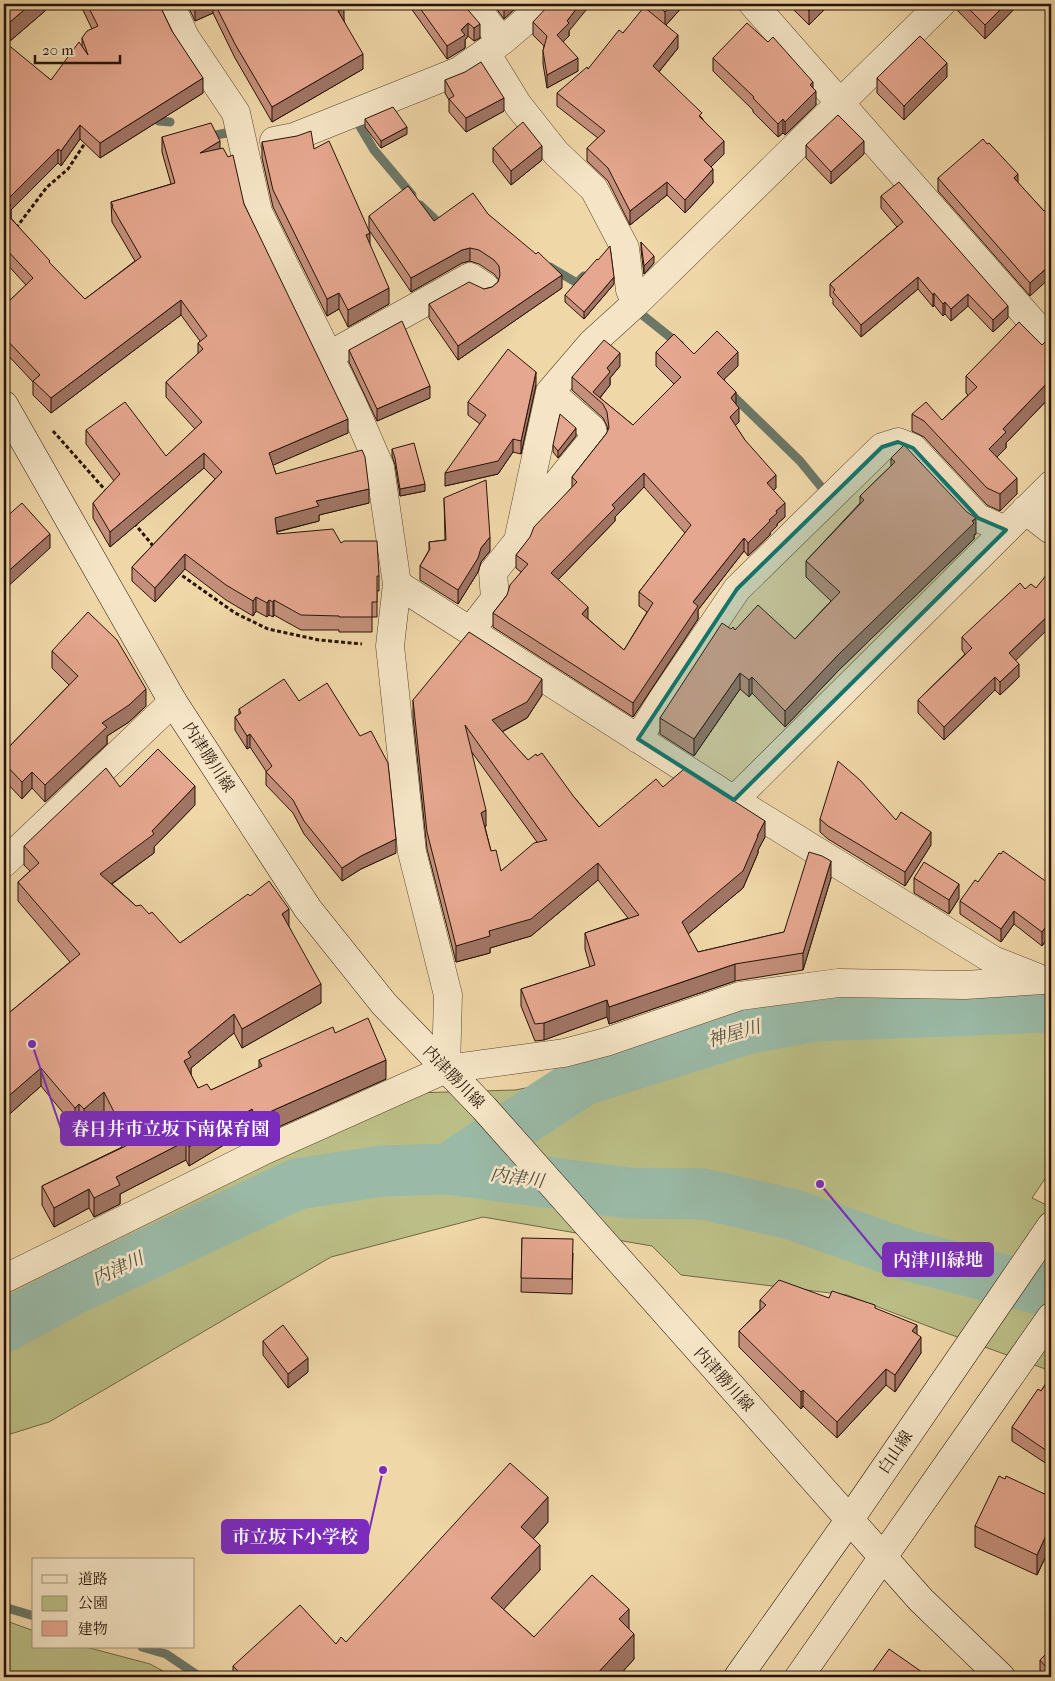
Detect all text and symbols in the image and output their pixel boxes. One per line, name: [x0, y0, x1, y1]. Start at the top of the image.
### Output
scale bar: [35, 32, 120, 64]
text: 20 m: [42, 41, 74, 59]
street label: 内津勝川線: [179, 718, 239, 796]
water label: 神屋川: [705, 1016, 765, 1052]
street label: 内津勝川線: [419, 1042, 489, 1112]
callout: 春日井市立坂下南保育園: [61, 1112, 279, 1145]
text: 春日井市立坂下南保育園: [71, 1119, 269, 1140]
water label: 内津川: [489, 1164, 547, 1192]
callout: 内津川緑地: [883, 1243, 993, 1276]
water label: 内津川: [89, 1247, 149, 1290]
text: 内津川緑地: [893, 1250, 983, 1271]
street label: 内津勝川線: [690, 1343, 758, 1415]
street label: 白山線: [874, 1427, 916, 1477]
callout: 市立坂下小学校: [222, 1520, 368, 1553]
text: 市立坂下小学校: [232, 1527, 358, 1548]
legend: [32, 1558, 195, 1648]
text: 道路: [78, 1570, 108, 1588]
text: 公園: [78, 1594, 108, 1612]
text: 建物: [78, 1620, 108, 1638]

